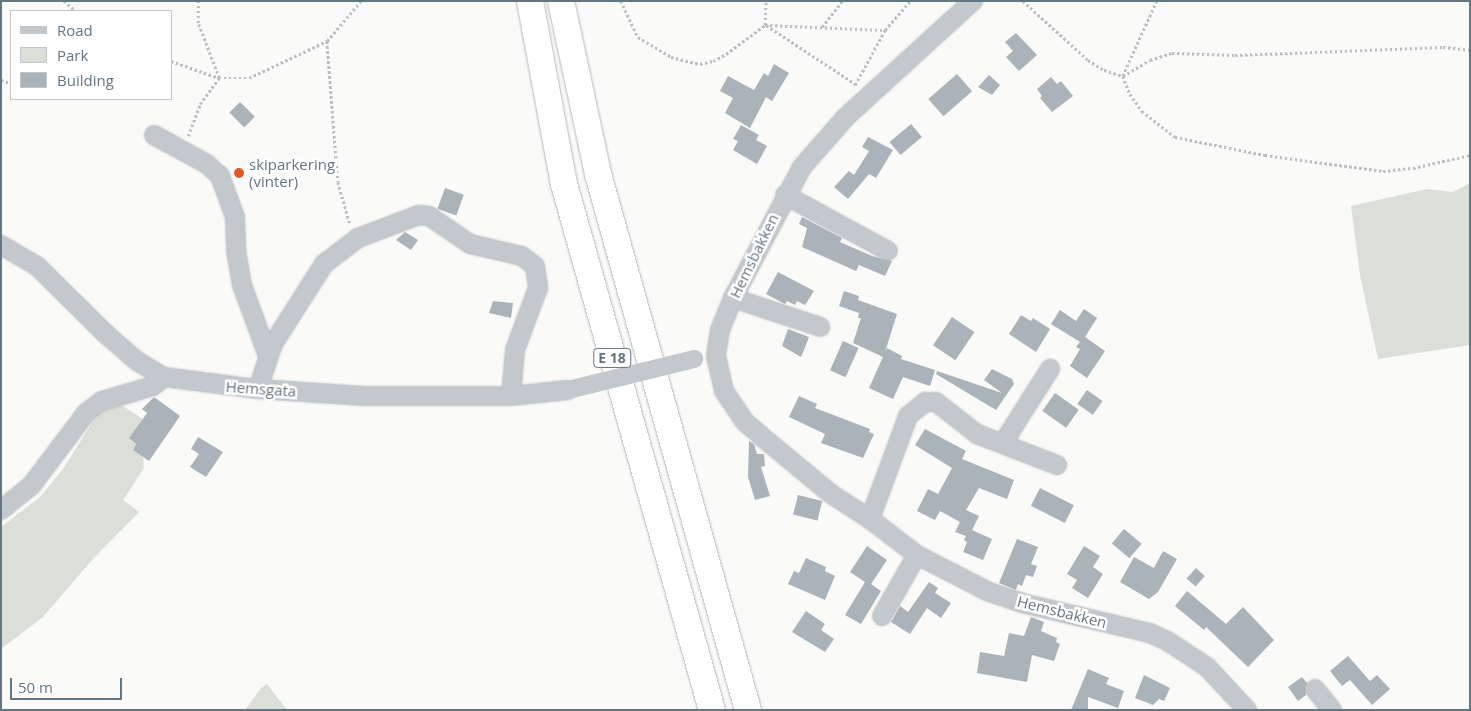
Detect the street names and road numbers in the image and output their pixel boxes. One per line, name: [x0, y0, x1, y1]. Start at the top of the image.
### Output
street label: Hemsbakken: [726, 211, 782, 301]
road number: E 18: [593, 346, 631, 369]
street label: Hemsgata: [225, 378, 297, 400]
street label: Hemsbakken: [1015, 592, 1109, 632]

